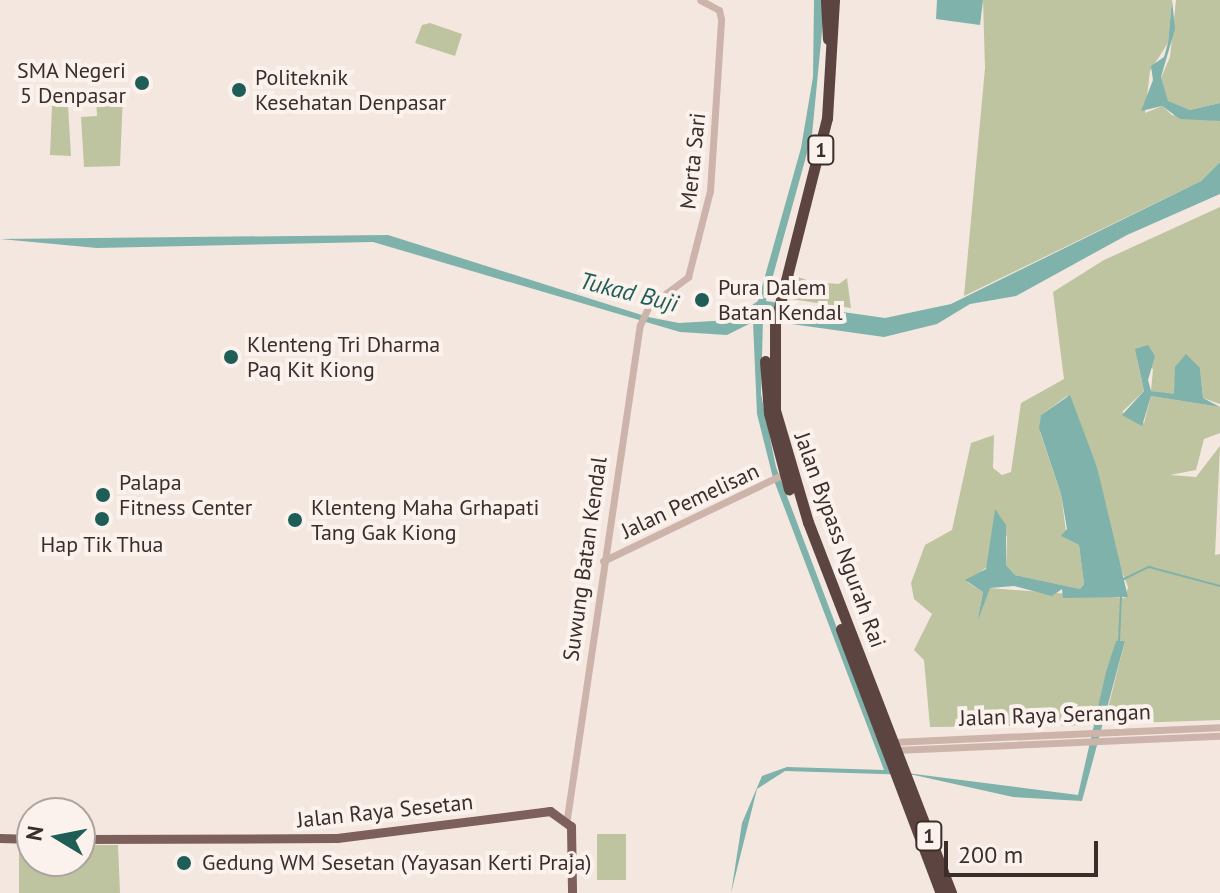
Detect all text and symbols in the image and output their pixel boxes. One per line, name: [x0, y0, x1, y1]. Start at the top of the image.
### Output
place label: SMA Negeri 5 Denpasar: [16, 57, 126, 108]
place label: Politeknik Kesehatan Denpasar: [255, 64, 446, 116]
marker: SMA Negeri 5 Denpasar: [133, 74, 151, 92]
marker: Politeknik Kesehatan Denpasar: [230, 81, 248, 99]
street label: Merta Sari: [675, 111, 711, 211]
road number: 1: [807, 134, 835, 166]
water label: Tukad Buji: [577, 266, 681, 318]
place label: Pura Dalem Batan Kendal: [718, 274, 843, 326]
marker: Pura Dalem Batan Kendal: [693, 291, 711, 309]
place label: Klenteng Tri Dharma Paq Kit Kiong: [247, 331, 441, 382]
marker: Klenteng Tri Dharma Paq Kit Kiong: [222, 348, 240, 366]
street label: Jalan Bypass Ngurah Rai: [789, 429, 891, 651]
street label: Suwung Batan Kendal: [558, 455, 612, 663]
street label: Jalan Pemelisan: [617, 458, 763, 544]
place label: Palapa Fitness Center: [119, 469, 252, 520]
marker: Palapa Fitness Center: [94, 486, 112, 504]
place label: Klenteng Maha Grhapati Tang Gak Kiong: [311, 494, 539, 546]
marker: Hap Tik Thua: [93, 510, 111, 528]
marker: Klenteng Maha Grhapati Tang Gak Kiong: [286, 511, 304, 529]
place label: Hap Tik Thua: [39, 532, 165, 558]
street label: Jalan Raya Serangan: [959, 698, 1151, 732]
street label: Jalan Raya Sesetan: [296, 789, 474, 833]
north arrow: [16, 797, 96, 877]
road number: 1: [915, 820, 943, 852]
text: N: [19, 824, 49, 843]
scale bar: [948, 825, 1102, 875]
text: 200 m: [958, 839, 1023, 870]
place label: Gedung WM Sesetan (Yayasan Kerti Praja): [202, 850, 592, 876]
marker: Gedung WM Sesetan (Yayasan Kerti Praja): [173, 852, 195, 874]

